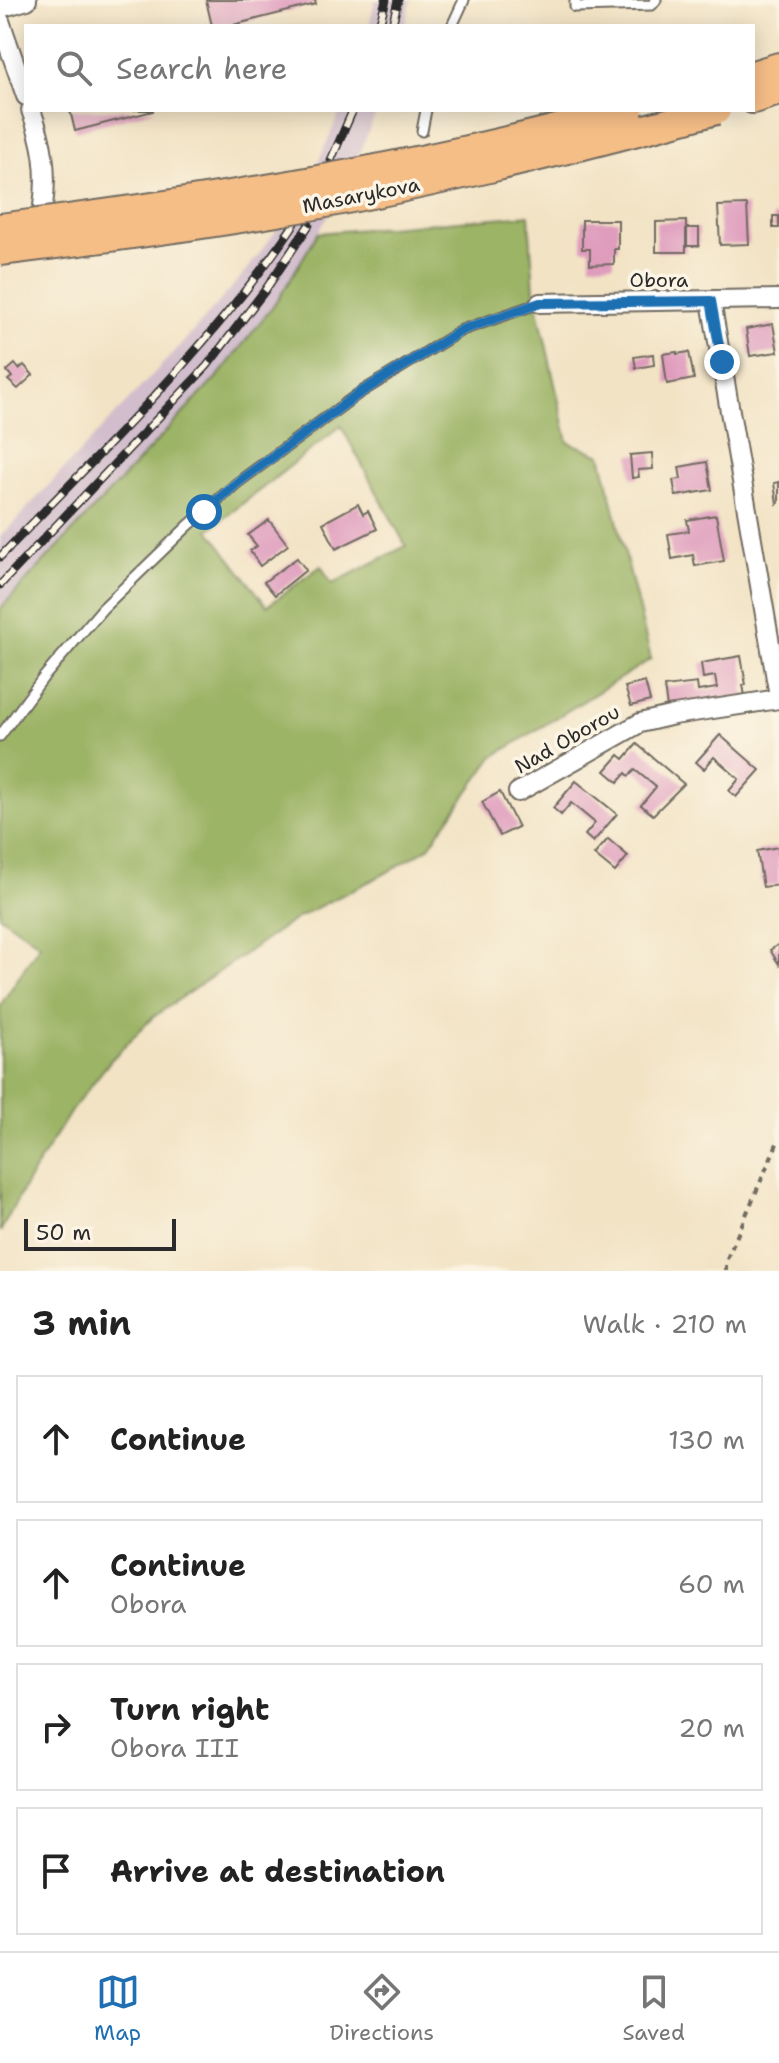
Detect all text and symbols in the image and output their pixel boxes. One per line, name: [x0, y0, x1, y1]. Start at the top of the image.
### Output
search box: [24, 24, 755, 112]
icon: search: [52, 46, 96, 90]
text: Search here: [116, 48, 287, 89]
street label: Masarykova: [300, 171, 422, 219]
street label: Obora: [630, 267, 689, 293]
route end: [704, 344, 740, 380]
route start: [186, 494, 222, 530]
street label: Nad Oborou: [510, 698, 624, 780]
scale bar: [24, 1215, 176, 1251]
text: 50 m: [36, 1218, 91, 1247]
text: 3 min: [32, 1300, 131, 1346]
text: Walk · 210 m: [583, 1306, 747, 1341]
icon: ahead: [34, 1417, 78, 1461]
text: Continue: [110, 1419, 246, 1460]
text: 130 m: [668, 1422, 745, 1457]
text: Continue: [110, 1545, 246, 1586]
icon: ahead: [34, 1561, 78, 1605]
text: 60 m: [678, 1566, 745, 1601]
text: Obora: [110, 1586, 186, 1621]
text: Turn right: [110, 1689, 269, 1730]
icon: right: [34, 1705, 78, 1749]
text: 20 m: [678, 1710, 745, 1745]
text: Obora III: [110, 1730, 239, 1765]
icon: arrive: [34, 1849, 78, 1893]
text: Arrive at destination: [110, 1851, 445, 1892]
tab: Map: [94, 1970, 141, 2047]
tab: Directions: [329, 1970, 434, 2047]
tab: Saved: [622, 1970, 685, 2047]

